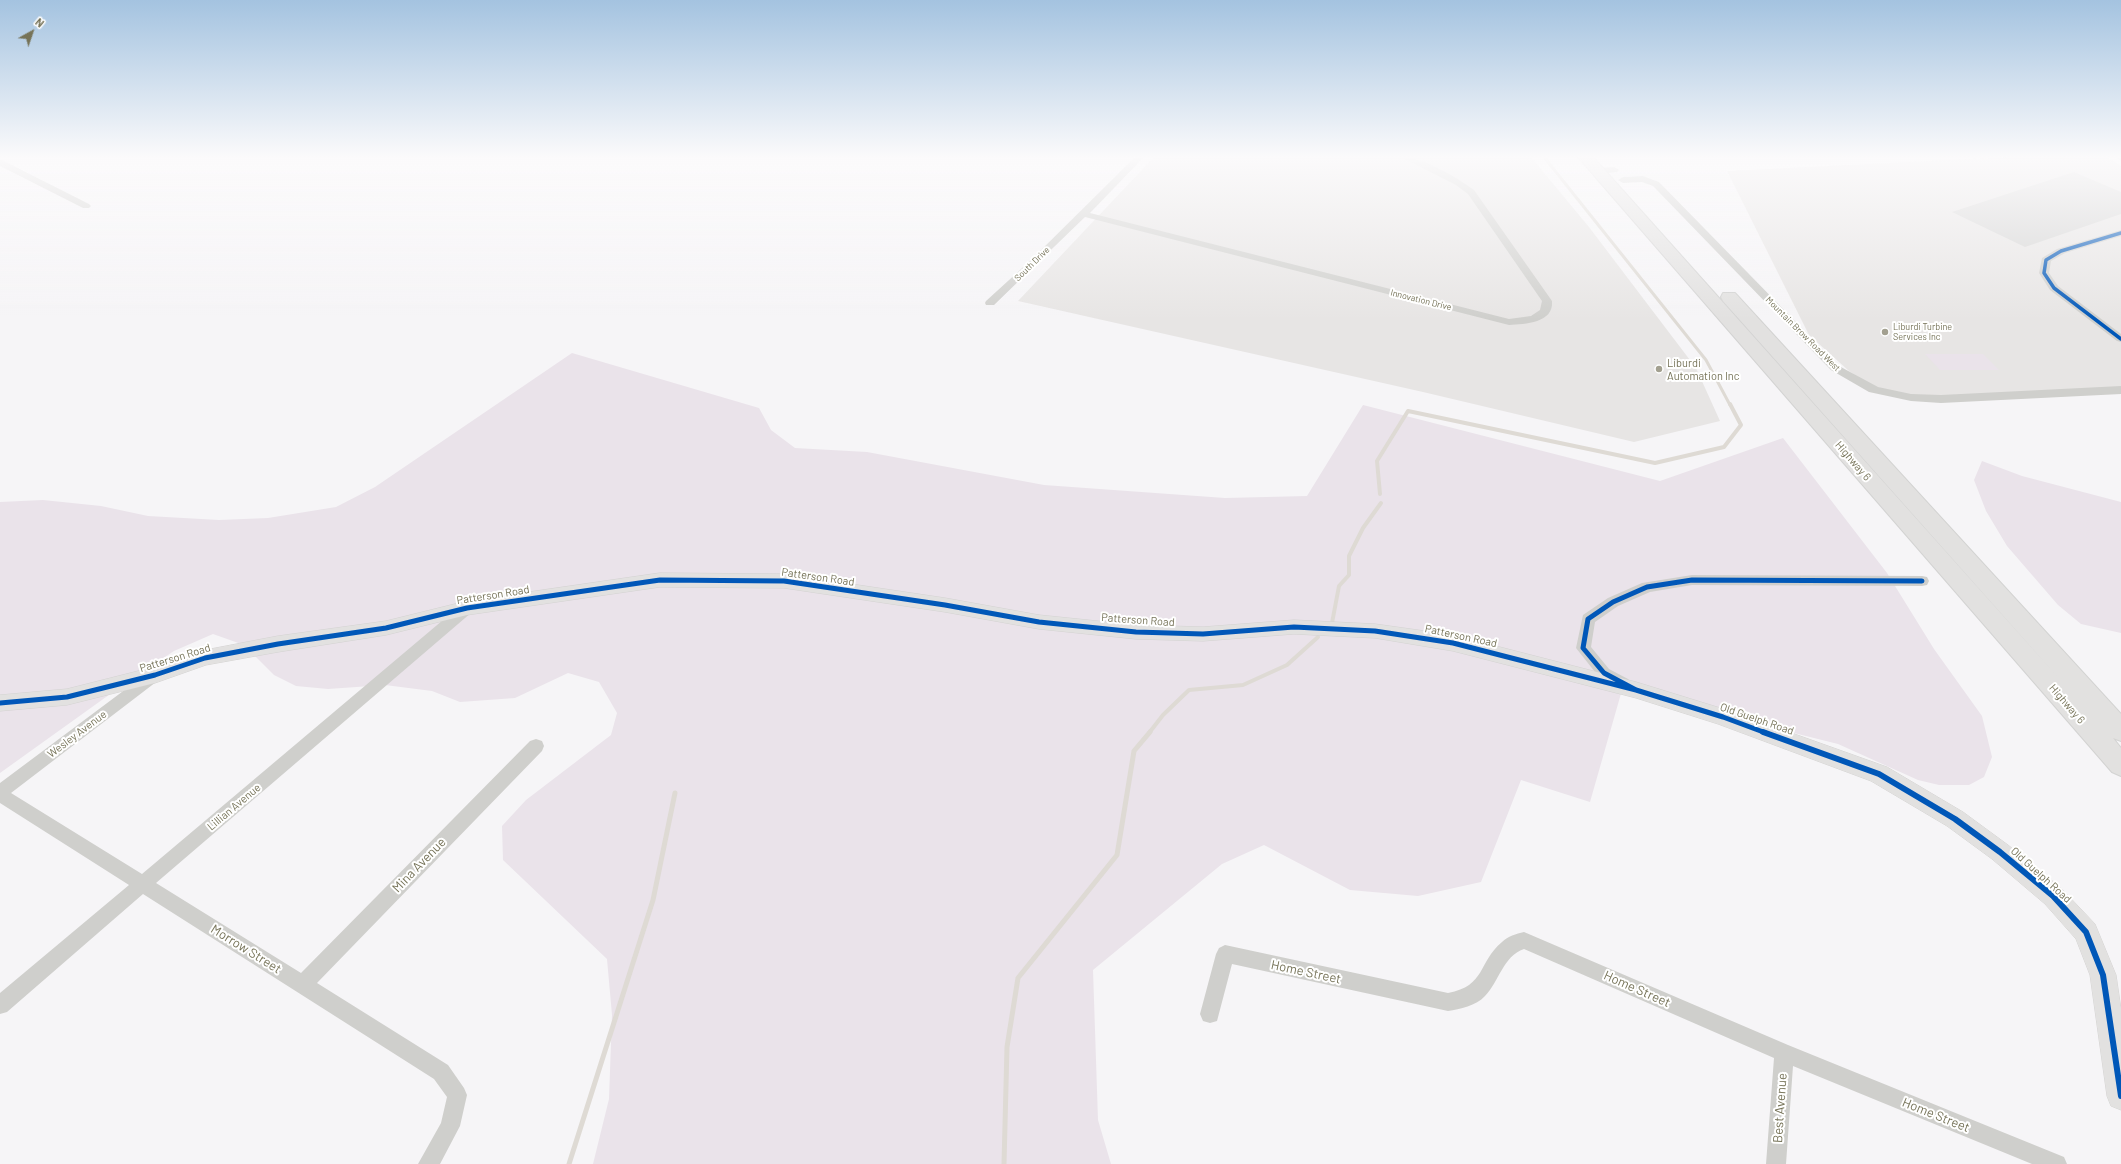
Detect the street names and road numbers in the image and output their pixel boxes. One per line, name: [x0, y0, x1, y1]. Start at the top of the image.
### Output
street label: South Drive: [1012, 244, 1052, 284]
street label: Innovation Drive: [1389, 287, 1453, 313]
street label: Mountain Brow Road West: [1763, 294, 1843, 374]
street label: Highway 6: [1832, 439, 1874, 483]
street label: Patterson Road: [781, 565, 855, 589]
street label: Patterson Road: [456, 583, 530, 607]
street label: Patterson Road: [1101, 611, 1175, 629]
street label: Patterson Road: [1424, 622, 1498, 650]
street label: Patterson Road: [138, 641, 212, 675]
street label: Highway 6: [2046, 682, 2088, 726]
street label: Old Guelph Road: [1718, 700, 1796, 738]
street label: Wesley Avenue: [45, 707, 109, 761]
street label: Lillian Avenue: [205, 781, 263, 833]
street label: Mina Avenue: [389, 834, 449, 896]
street label: Old Guelph Road: [2008, 844, 2074, 906]
street label: Morrow Street: [208, 921, 284, 977]
street label: Home Street: [1270, 957, 1342, 987]
street label: Home Street: [1601, 967, 1673, 1011]
street label: Best Avenue: [1770, 1073, 1790, 1143]
street label: Home Street: [1900, 1094, 1972, 1136]

